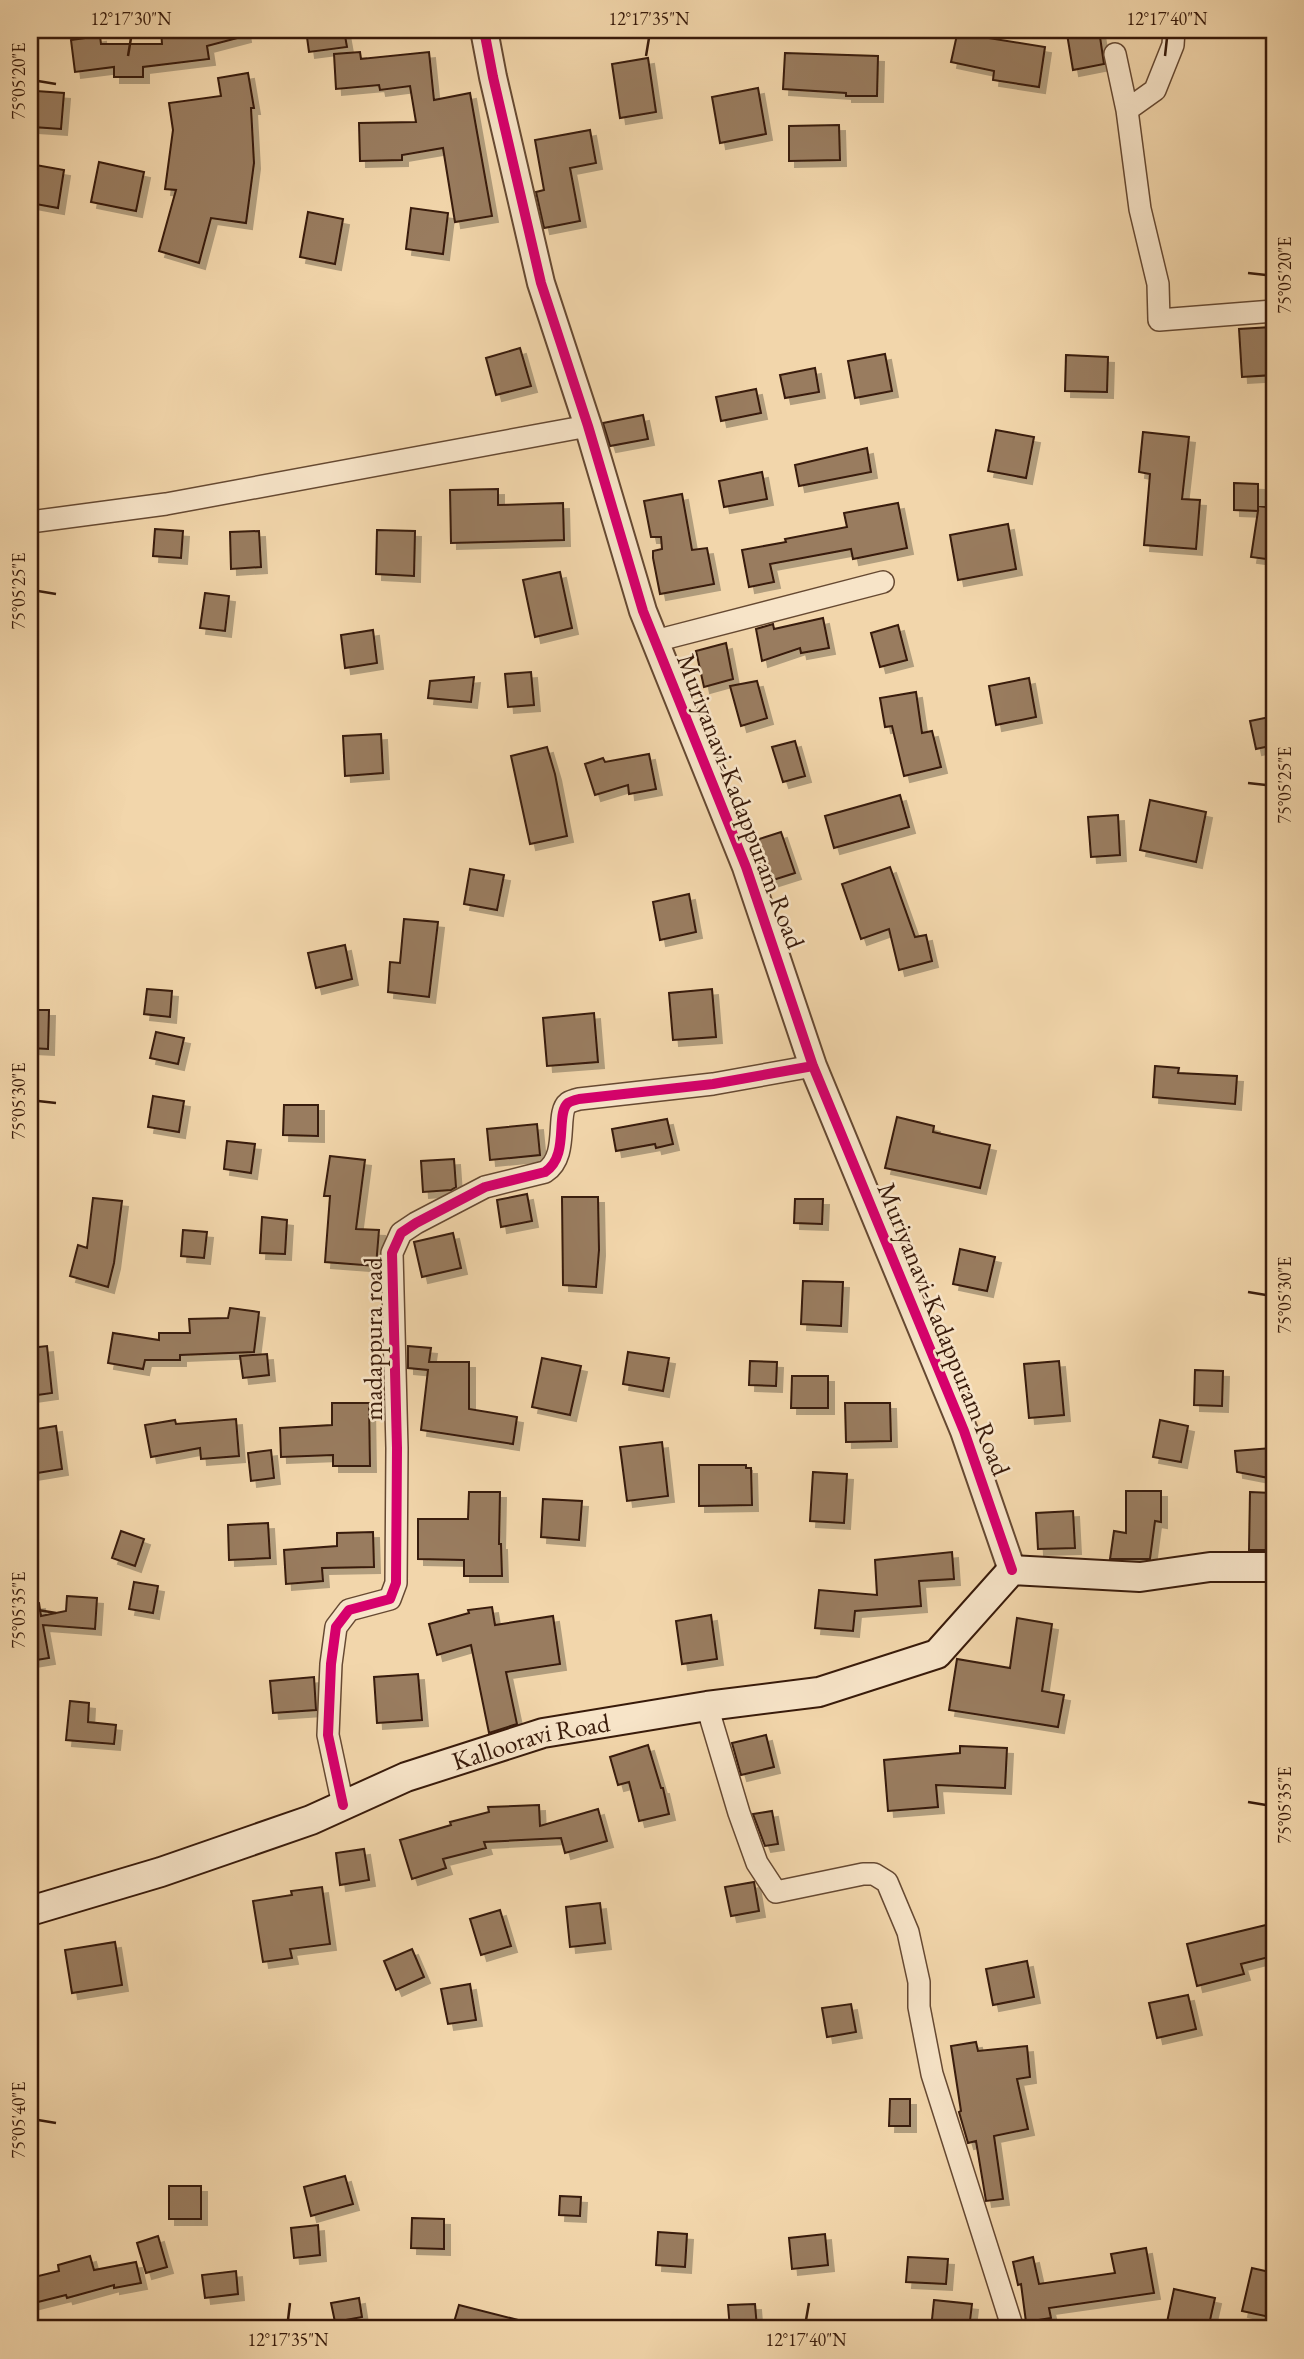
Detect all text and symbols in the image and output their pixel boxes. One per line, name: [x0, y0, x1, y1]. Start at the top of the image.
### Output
text: 12°17'30"N: [91, 7, 172, 30]
text: 12°17'35"N: [609, 7, 690, 30]
text: 12°17'40"N: [1127, 7, 1208, 30]
text: 75°05'20"E: [7, 43, 30, 119]
text: 75°05'20"E: [1273, 237, 1296, 313]
text: 75°05'25"E: [7, 553, 30, 629]
street label: Muriyanavi-Kadappuram Road: [669, 649, 813, 954]
text: 75°05'25"E: [1273, 747, 1296, 823]
text: 75°05'30"E: [7, 1063, 30, 1139]
street label: Muriyanavi-Kadappuram Road: [870, 1177, 1019, 1481]
street label: madappura road: [356, 1256, 390, 1421]
text: 75°05'30"E: [1273, 1257, 1296, 1333]
text: 75°05'35"E: [7, 1572, 30, 1648]
street label: Kallooravi Road: [448, 1705, 613, 1778]
text: 75°05'35"E: [1273, 1767, 1296, 1843]
text: 75°05'40"E: [7, 2082, 30, 2158]
text: 12°17'35"N: [248, 2328, 329, 2351]
text: 12°17'40"N: [766, 2328, 847, 2351]

